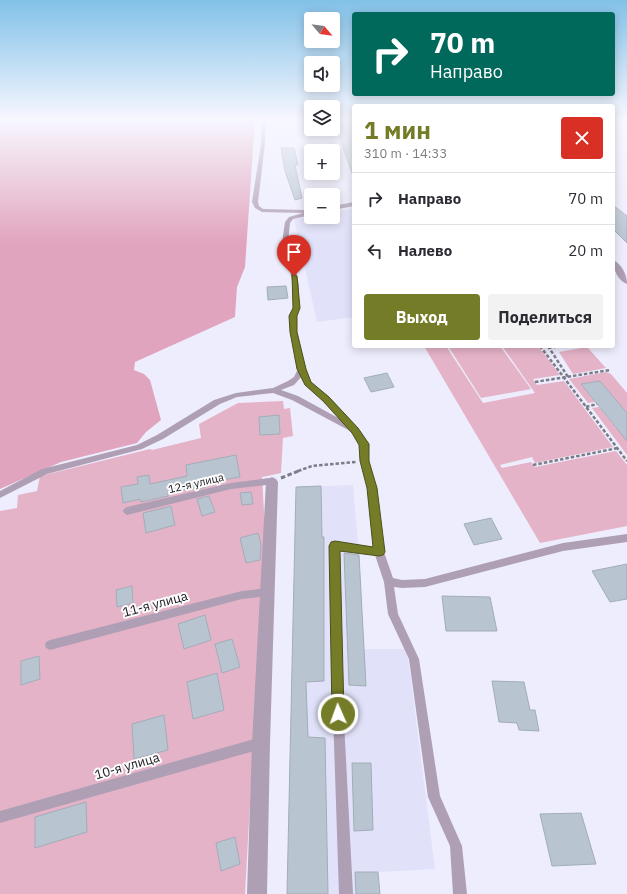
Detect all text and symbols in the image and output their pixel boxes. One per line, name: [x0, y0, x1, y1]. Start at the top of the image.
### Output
north arrow: [304, 12, 340, 48]
map controls: [304, 12, 340, 224]
text: 70 m: [430, 24, 495, 61]
icon: right: [364, 28, 416, 80]
button: sound: [304, 56, 340, 92]
text: Направо: [430, 60, 503, 83]
button: layers: [304, 100, 340, 136]
text: 1 мин: [364, 114, 431, 146]
button: close: [561, 117, 603, 159]
button: +: [304, 144, 340, 180]
text: 310 m · 14:33: [364, 145, 447, 162]
button: −: [304, 188, 340, 224]
icon: right: [364, 188, 386, 210]
text: Направо: [398, 189, 461, 208]
text: 70 m: [568, 189, 603, 208]
pin: [277, 235, 311, 276]
icon: left: [364, 240, 386, 262]
icon: arrive: [283, 241, 305, 263]
text: Налево: [398, 241, 452, 260]
text: 20 m: [568, 241, 603, 260]
button: Выход: [364, 294, 480, 340]
button: Поделиться: [488, 294, 603, 340]
street label: 12-я улица: [167, 470, 225, 496]
street label: 11-я улица: [121, 587, 190, 621]
position arrow: [317, 693, 359, 735]
street label: 10-я улица: [93, 749, 162, 783]

